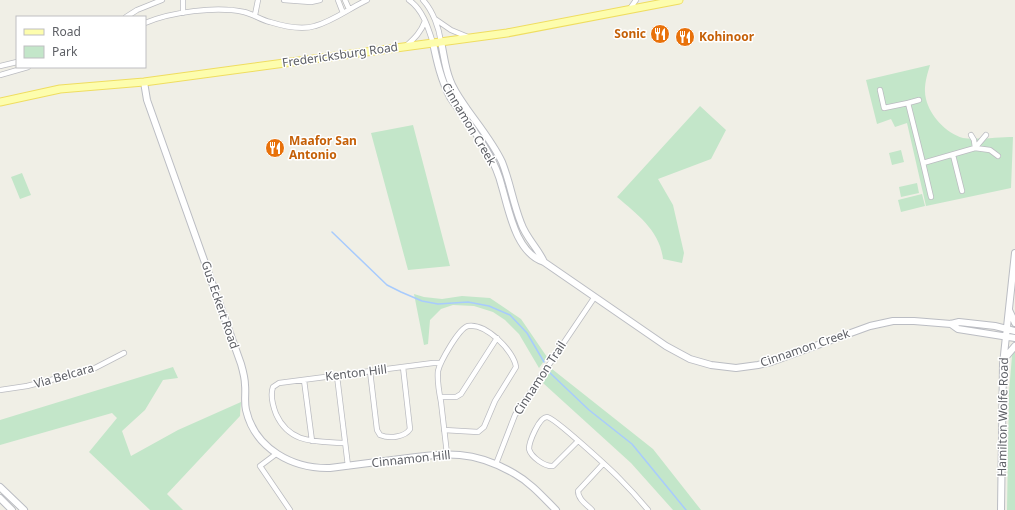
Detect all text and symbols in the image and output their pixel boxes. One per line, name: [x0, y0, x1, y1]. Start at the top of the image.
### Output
legend: [16, 16, 146, 68]
text: Road: [52, 23, 81, 40]
restaurant icon: Sonic: [649, 23, 671, 45]
place label: Sonic: [614, 25, 646, 42]
restaurant icon: Kohinoor: [674, 26, 696, 48]
place label: Kohinoor: [699, 28, 755, 45]
street label: Fredericksburg Road: [281, 38, 399, 71]
text: Park: [52, 43, 78, 60]
street label: Cinnamon Creek: [438, 79, 501, 169]
place label: Maafor San Antonio: [289, 132, 357, 163]
restaurant icon: Maafor San Antonio: [264, 137, 286, 159]
street label: Gus Eckert Road: [197, 259, 243, 351]
street label: Cinnamon Creek: [758, 324, 852, 371]
street label: Cinnamon Trail: [509, 337, 570, 418]
street label: Hamilton Wolfe Road: [993, 357, 1012, 477]
street label: Via Belcara: [32, 359, 96, 392]
street label: Kenton Hill: [324, 360, 388, 385]
street label: Cinnamon Hill: [371, 446, 451, 471]

